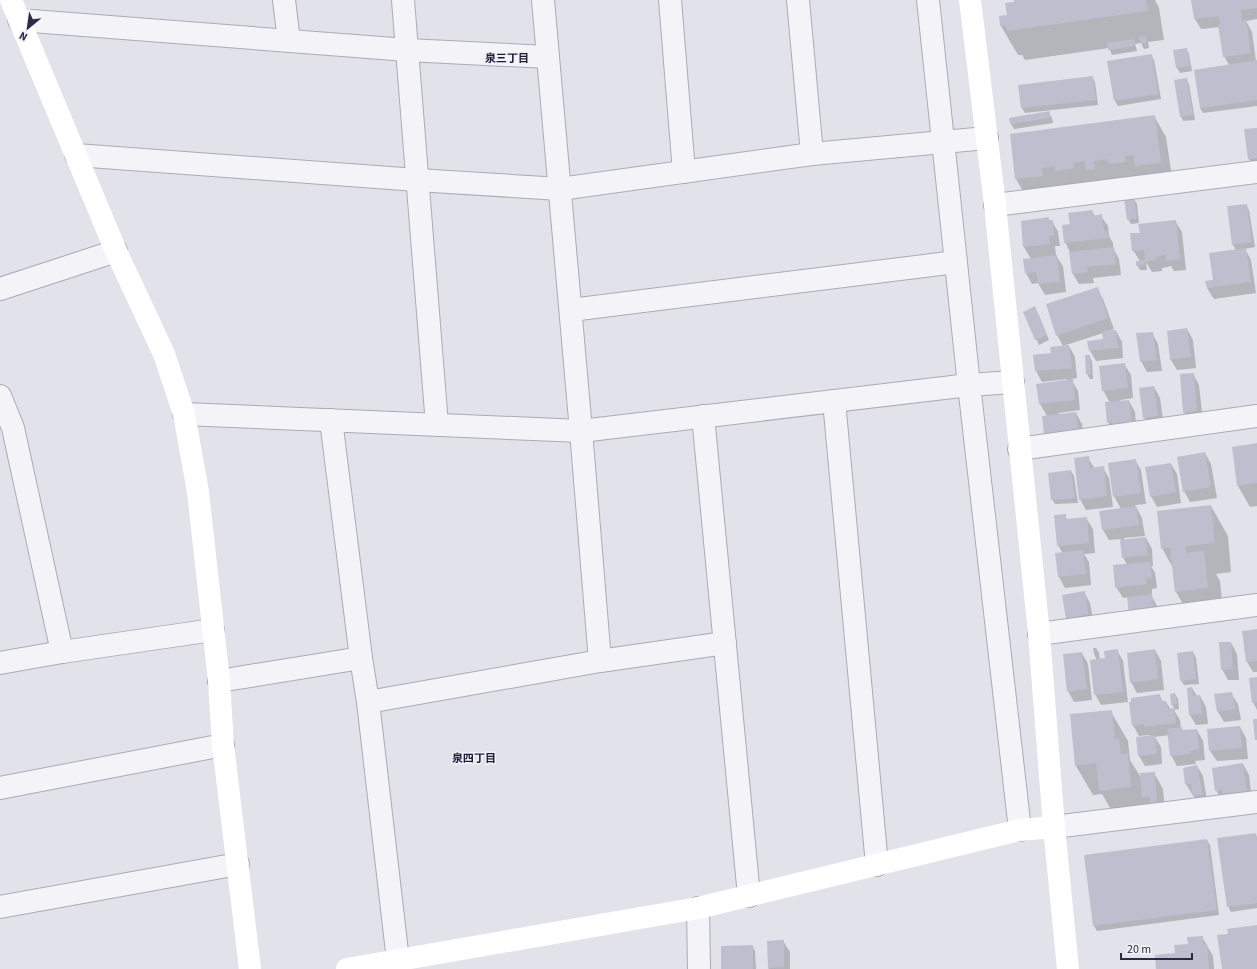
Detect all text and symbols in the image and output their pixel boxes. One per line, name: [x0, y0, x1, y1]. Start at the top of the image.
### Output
north arrow: [8, 8, 48, 48]
text: N: [17, 28, 30, 45]
district label: 泉三丁目: [485, 51, 529, 66]
district label: 泉四丁目: [452, 751, 496, 766]
scale bar: [1121, 935, 1192, 961]
text: 20 m: [1127, 941, 1151, 958]

